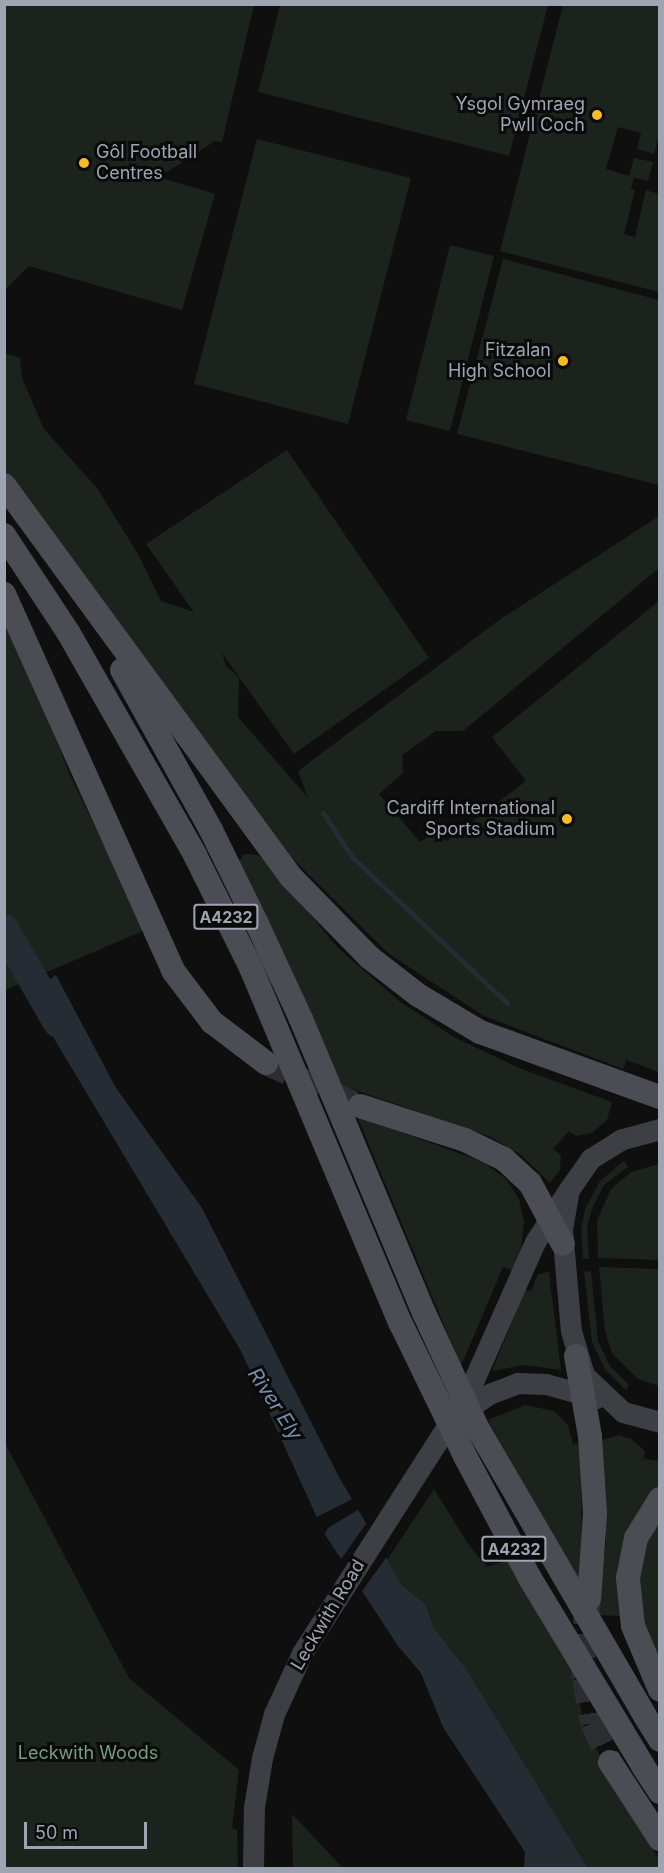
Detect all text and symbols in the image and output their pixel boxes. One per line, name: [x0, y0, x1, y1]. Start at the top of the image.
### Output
place label: Ysgol Gymraeg Pwll Coch: [456, 94, 585, 136]
marker: Ysgol Gymraeg Pwll Coch: [590, 108, 604, 122]
place label: Gôl Football Centres: [96, 142, 197, 184]
marker: Gôl Football Centres: [77, 156, 91, 170]
place label: Fitzalan High School: [448, 340, 551, 382]
marker: Fitzalan High School: [556, 354, 570, 368]
place label: Cardiff International Sports Stadium: [387, 798, 555, 840]
marker: Cardiff International Sports Stadium: [560, 812, 574, 826]
road number: A4232: [193, 904, 259, 930]
water label: River Ely: [243, 1363, 307, 1445]
road number: A4232: [481, 1536, 547, 1562]
street label: Leckwith Road: [287, 1556, 369, 1674]
park label: Leckwith Woods: [18, 1742, 158, 1764]
scale bar: [27, 1810, 150, 1848]
text: 50 m: [35, 1822, 78, 1843]

